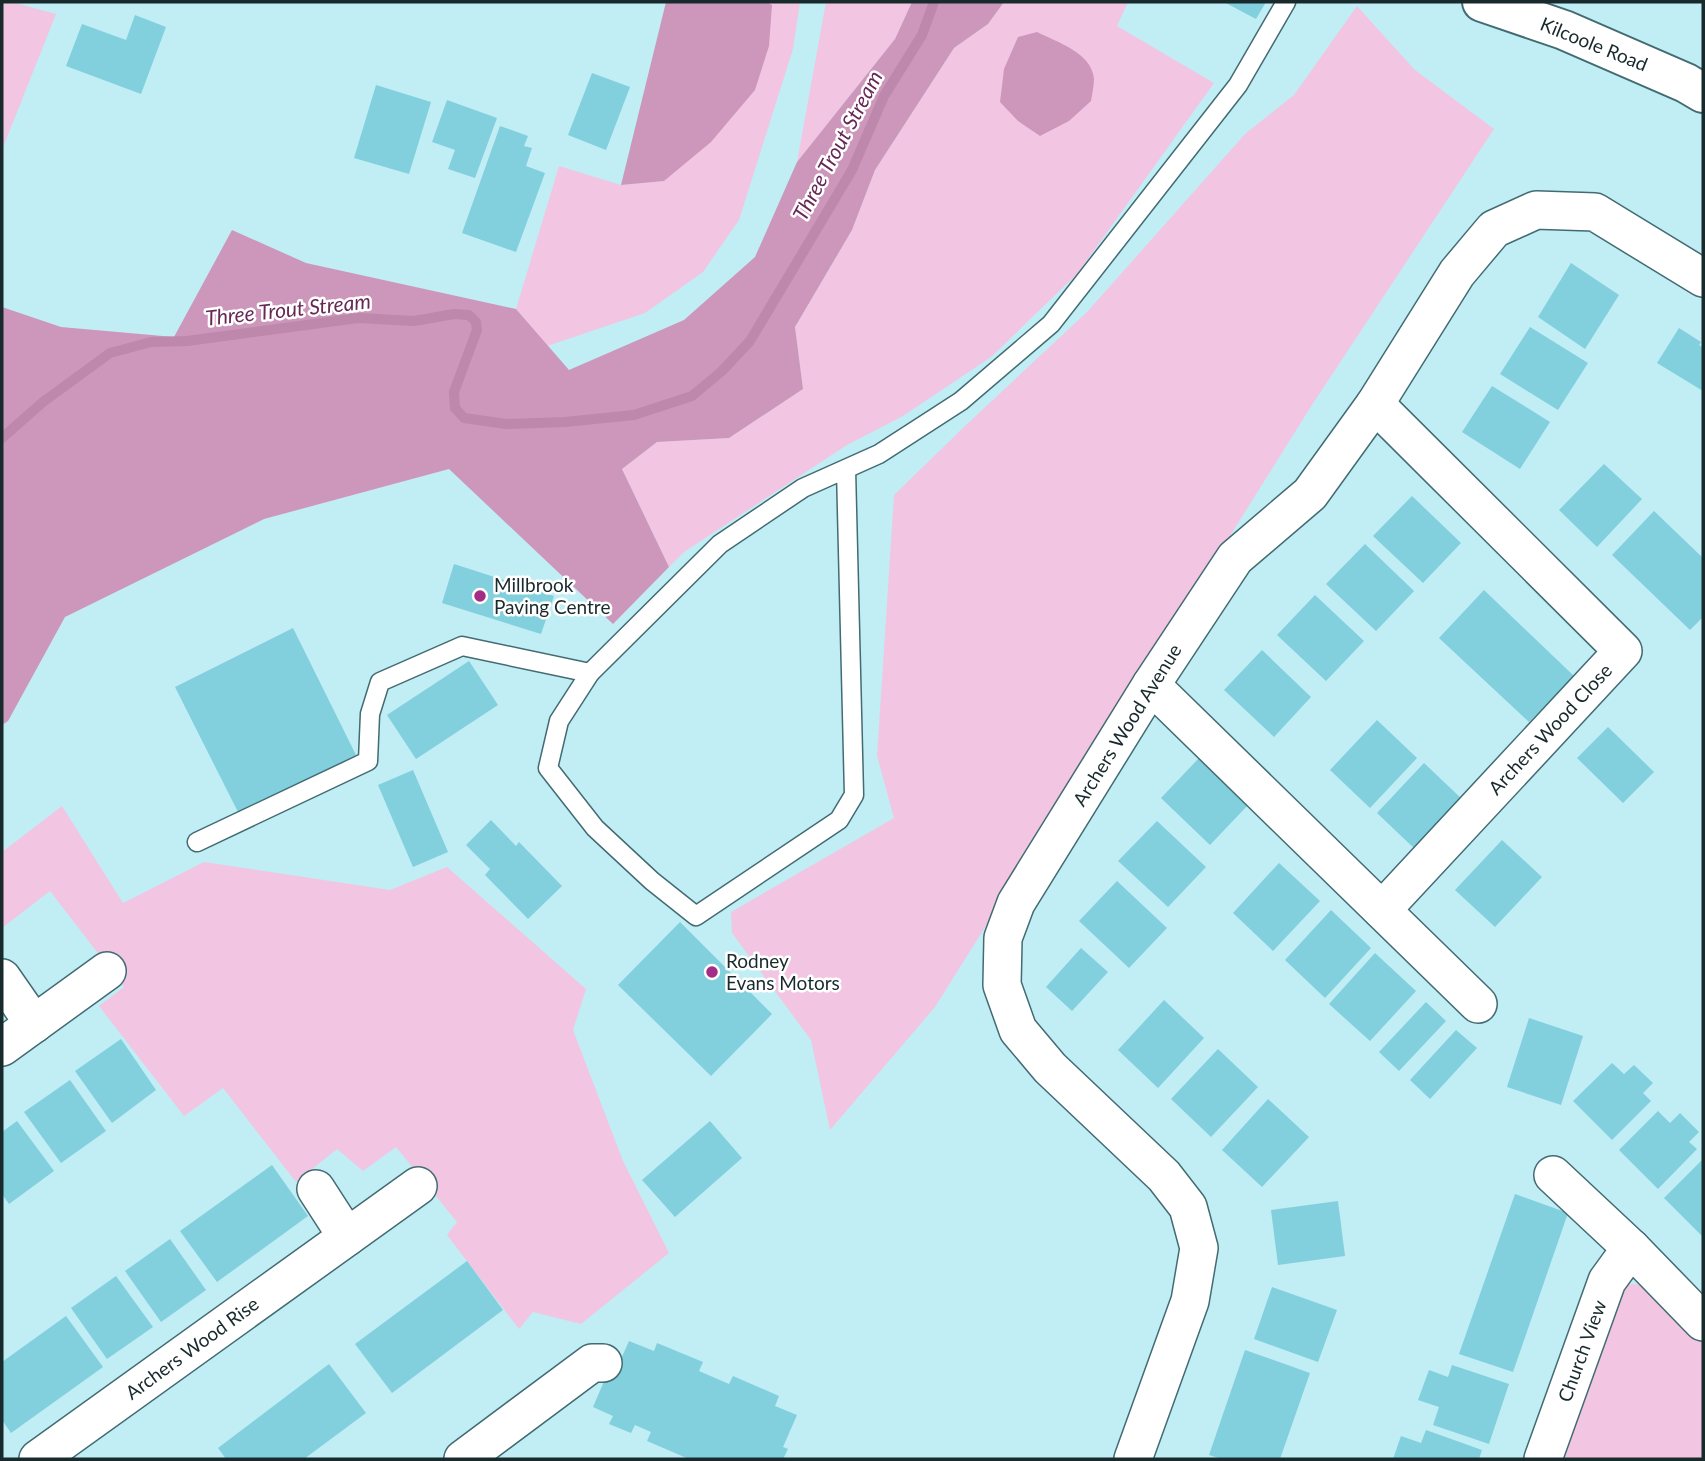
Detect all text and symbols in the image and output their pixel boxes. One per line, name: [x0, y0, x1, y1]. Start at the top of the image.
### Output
street label: Kilcoole Road: [1537, 12, 1651, 75]
water label: Three Trout Stream: [787, 66, 887, 224]
water label: Three Trout Stream: [204, 287, 372, 330]
place label: Millbrook Paving Centre: [494, 573, 610, 618]
marker: Millbrook Paving Centre: [472, 588, 488, 604]
street label: Archers Wood Avenue: [1067, 639, 1186, 810]
street label: Archers Wood Close: [1483, 658, 1616, 799]
place label: Rodney Evans Motors: [726, 949, 840, 994]
marker: Rodney Evans Motors: [704, 964, 720, 980]
street label: Archers Wood Rise: [121, 1292, 263, 1404]
street label: Church View: [1553, 1297, 1611, 1405]

